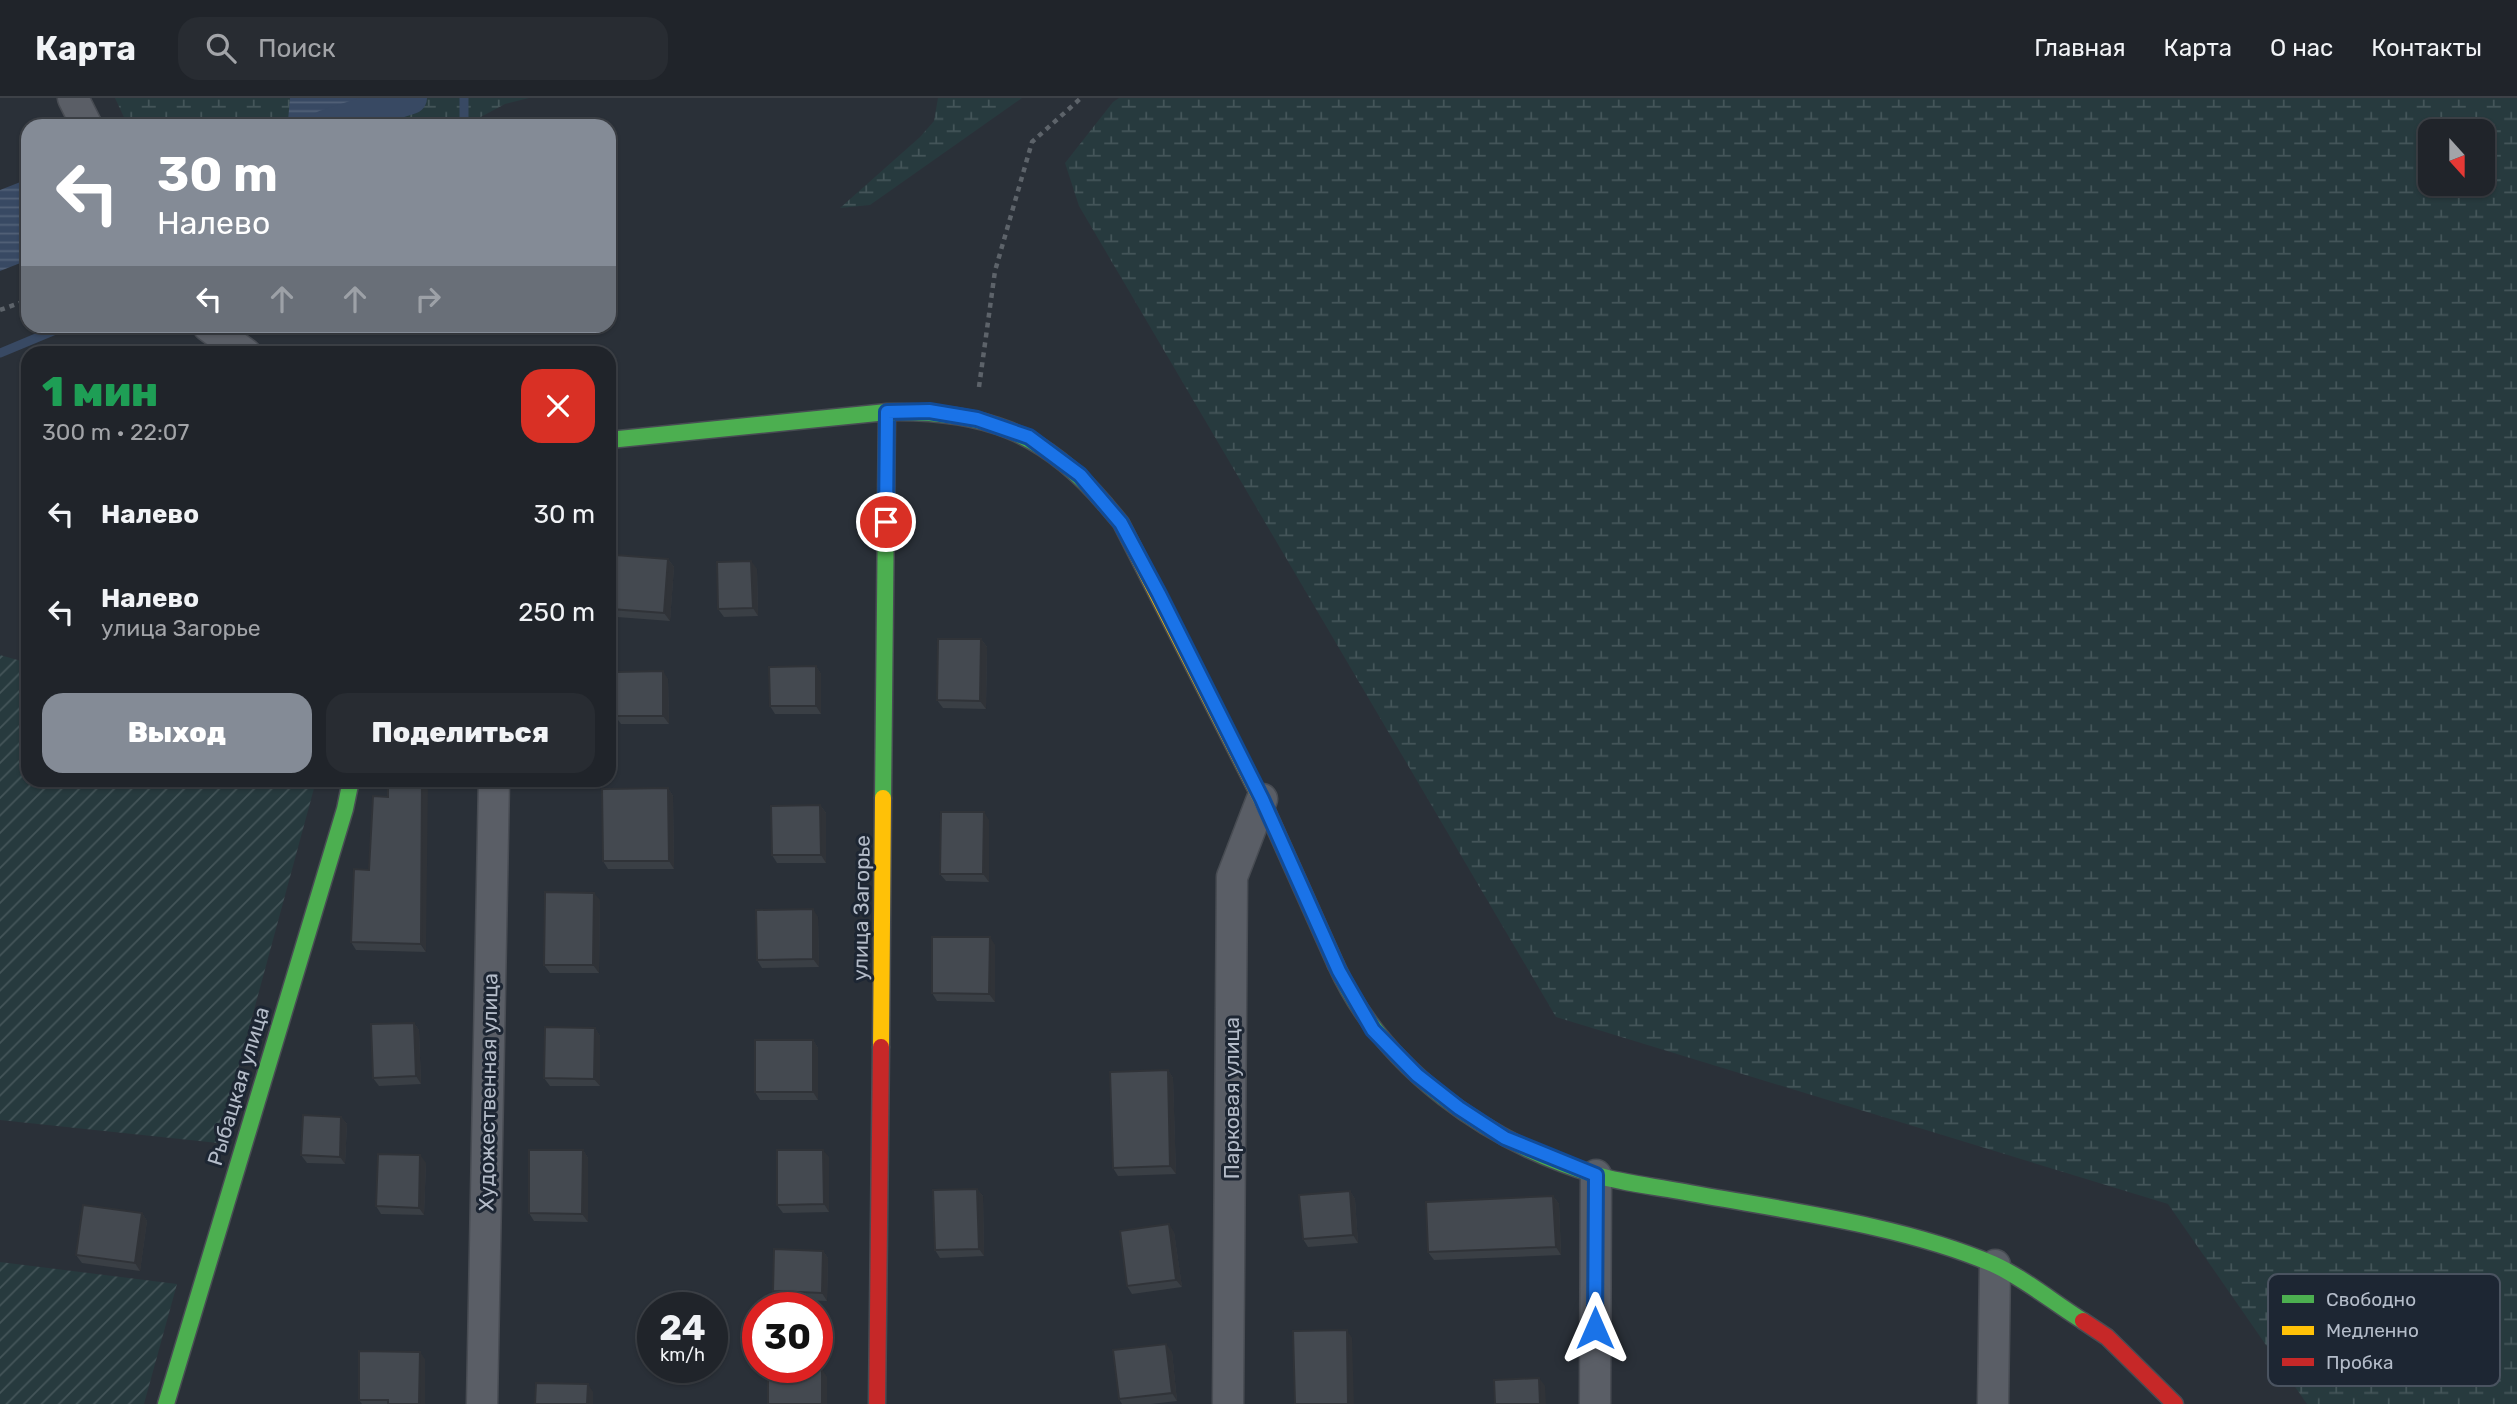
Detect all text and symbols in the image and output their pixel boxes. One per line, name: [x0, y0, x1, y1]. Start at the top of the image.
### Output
search box: [178, 17, 668, 80]
text: Карта: [35, 29, 136, 68]
icon: search: [202, 29, 240, 67]
text: Поиск: [258, 33, 336, 64]
text: Главная: [2034, 34, 2126, 62]
text: Карта: [2164, 34, 2232, 62]
text: О нас: [2270, 34, 2333, 62]
text: Контакты: [2371, 34, 2482, 62]
north arrow: [2418, 119, 2496, 196]
map controls: [2418, 119, 2495, 196]
text: 30 m: [157, 145, 278, 203]
icon: left: [42, 147, 133, 238]
text: Налево: [157, 204, 270, 242]
icon: left: [190, 280, 228, 318]
icon: ahead: [263, 280, 301, 318]
icon: ahead: [336, 280, 374, 318]
icon: right: [409, 280, 447, 318]
text: 1 мин: [42, 367, 158, 417]
button: close: [521, 369, 595, 443]
text: 300 m · 22:07: [42, 418, 189, 446]
pin: [856, 492, 916, 552]
icon: left: [42, 495, 80, 533]
text: Налево: [101, 499, 199, 530]
text: 30 m: [533, 499, 595, 530]
icon: arrive: [867, 503, 905, 541]
text: Налево: [101, 583, 199, 614]
icon: left: [42, 593, 80, 631]
text: 250 m: [518, 597, 595, 628]
text: улица Загорье: [101, 614, 261, 642]
button: Выход: [42, 693, 312, 773]
button: Поделиться: [326, 693, 595, 773]
street label: улица Загорье: [847, 835, 875, 981]
street label: Художественная улица: [473, 973, 503, 1211]
street label: Рыбацкая улица: [202, 1003, 274, 1169]
street label: Парковая улица: [1219, 1017, 1244, 1179]
legend: [2268, 1274, 2500, 1386]
text: Свободно: [2326, 1288, 2416, 1311]
position arrow: [1558, 1291, 1632, 1365]
speed limit sign: 30: [742, 1292, 833, 1383]
text: 24: [659, 1307, 706, 1349]
text: Медленно: [2326, 1319, 2419, 1342]
text: km/h: [660, 1344, 705, 1366]
text: Пробка: [2326, 1351, 2394, 1374]

